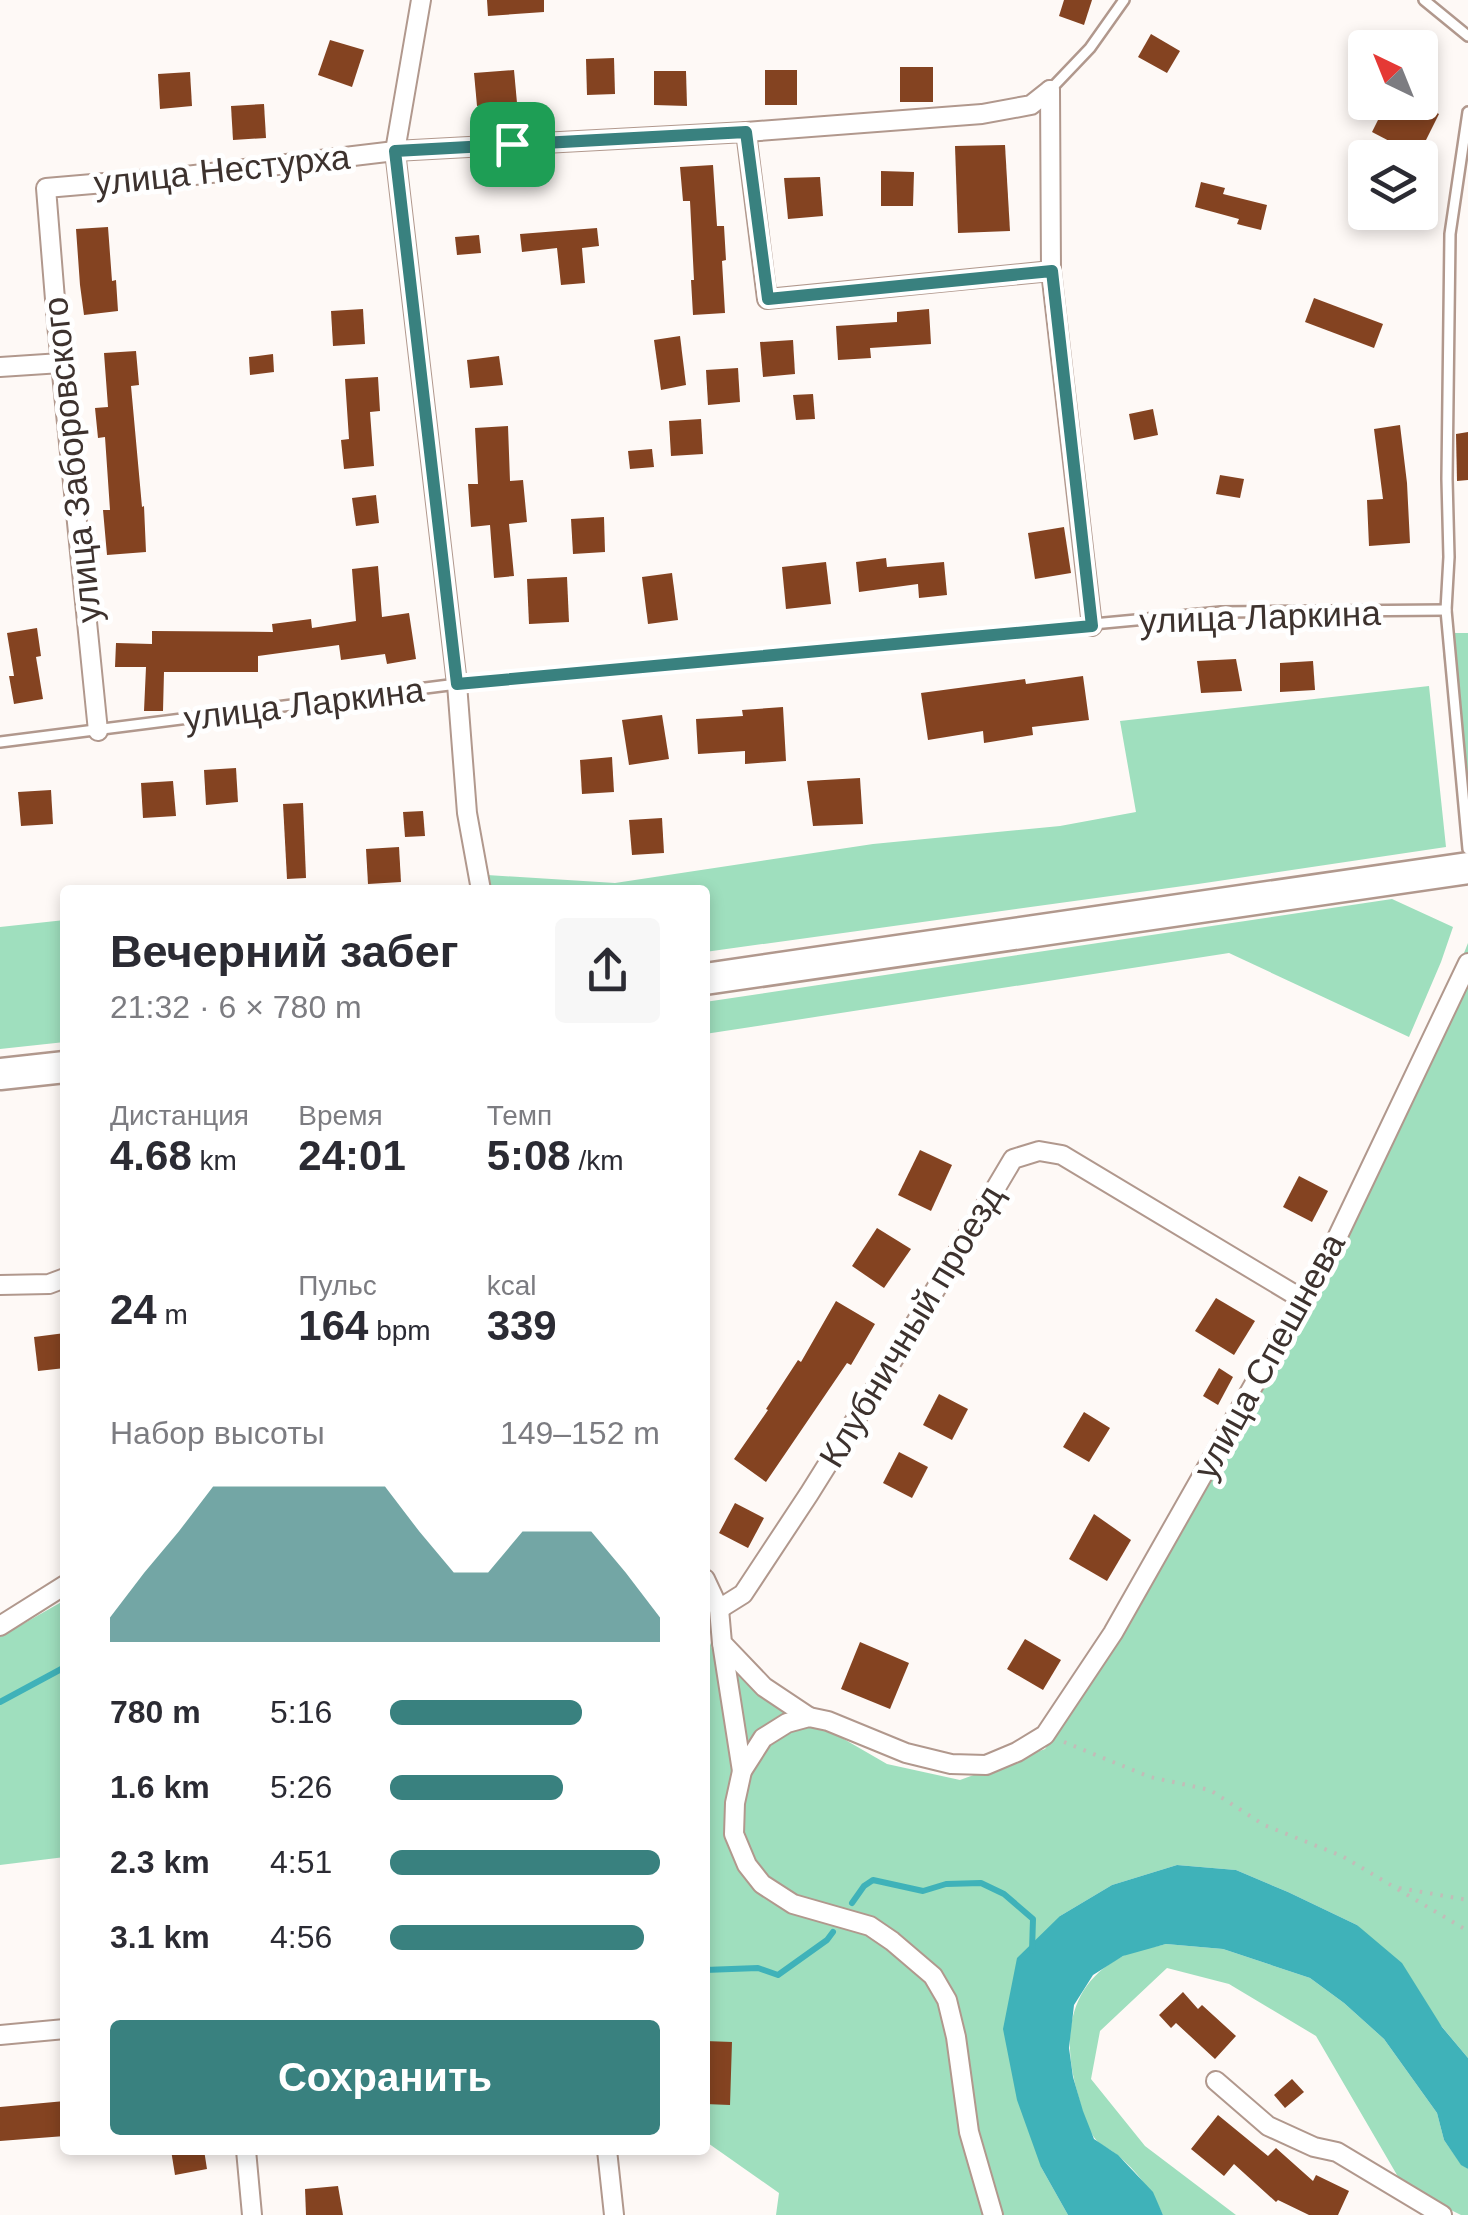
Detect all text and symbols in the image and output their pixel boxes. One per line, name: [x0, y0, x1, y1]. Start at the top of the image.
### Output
north arrow: [1348, 30, 1438, 120]
map controls: [1348, 30, 1438, 230]
pin: [470, 102, 555, 187]
icon: arrive: [485, 117, 540, 172]
street label: улица Нестурха: [92, 137, 352, 202]
button: layers: [1348, 140, 1438, 230]
street label: улица Заборовского: [35, 295, 108, 625]
street label: улица Ларкина: [1139, 593, 1382, 640]
street label: улица Ларкина: [182, 669, 427, 738]
button: share: [555, 918, 660, 1023]
text: Вечерний забег: [110, 926, 458, 977]
text: 21:32 · 6 × 780 m: [110, 989, 362, 1025]
text: Дистанция: [110, 1100, 249, 1131]
text: Время: [298, 1100, 383, 1131]
text: Темп: [487, 1100, 552, 1131]
text: 4.68: [110, 1132, 192, 1179]
text: 24:01: [298, 1132, 406, 1179]
text: 5:08: [487, 1132, 571, 1179]
text: km: [192, 1145, 237, 1176]
text: /km: [571, 1145, 624, 1176]
street label: Клубничный проезд: [811, 1178, 1010, 1474]
street label: улица Спешнева: [1185, 1226, 1352, 1485]
text: Пульс: [298, 1270, 377, 1301]
text: kcal: [487, 1270, 536, 1301]
text: 24: [110, 1286, 157, 1333]
text: m: [157, 1299, 188, 1330]
text: 164: [298, 1302, 368, 1349]
text: 339: [487, 1302, 557, 1349]
text: bpm: [368, 1315, 431, 1346]
text: Набор высоты: [110, 1415, 325, 1451]
text: 149–152 m: [500, 1415, 660, 1451]
text: 780 m: [110, 1694, 201, 1730]
text: 5:16: [270, 1694, 332, 1730]
text: 1.6 km: [110, 1769, 210, 1805]
text: 5:26: [270, 1769, 332, 1805]
text: 2.3 km: [110, 1844, 210, 1880]
text: 4:51: [270, 1844, 332, 1880]
text: 3.1 km: [110, 1919, 210, 1955]
text: 4:56: [270, 1919, 332, 1955]
button: Сохранить: [110, 2020, 660, 2135]

